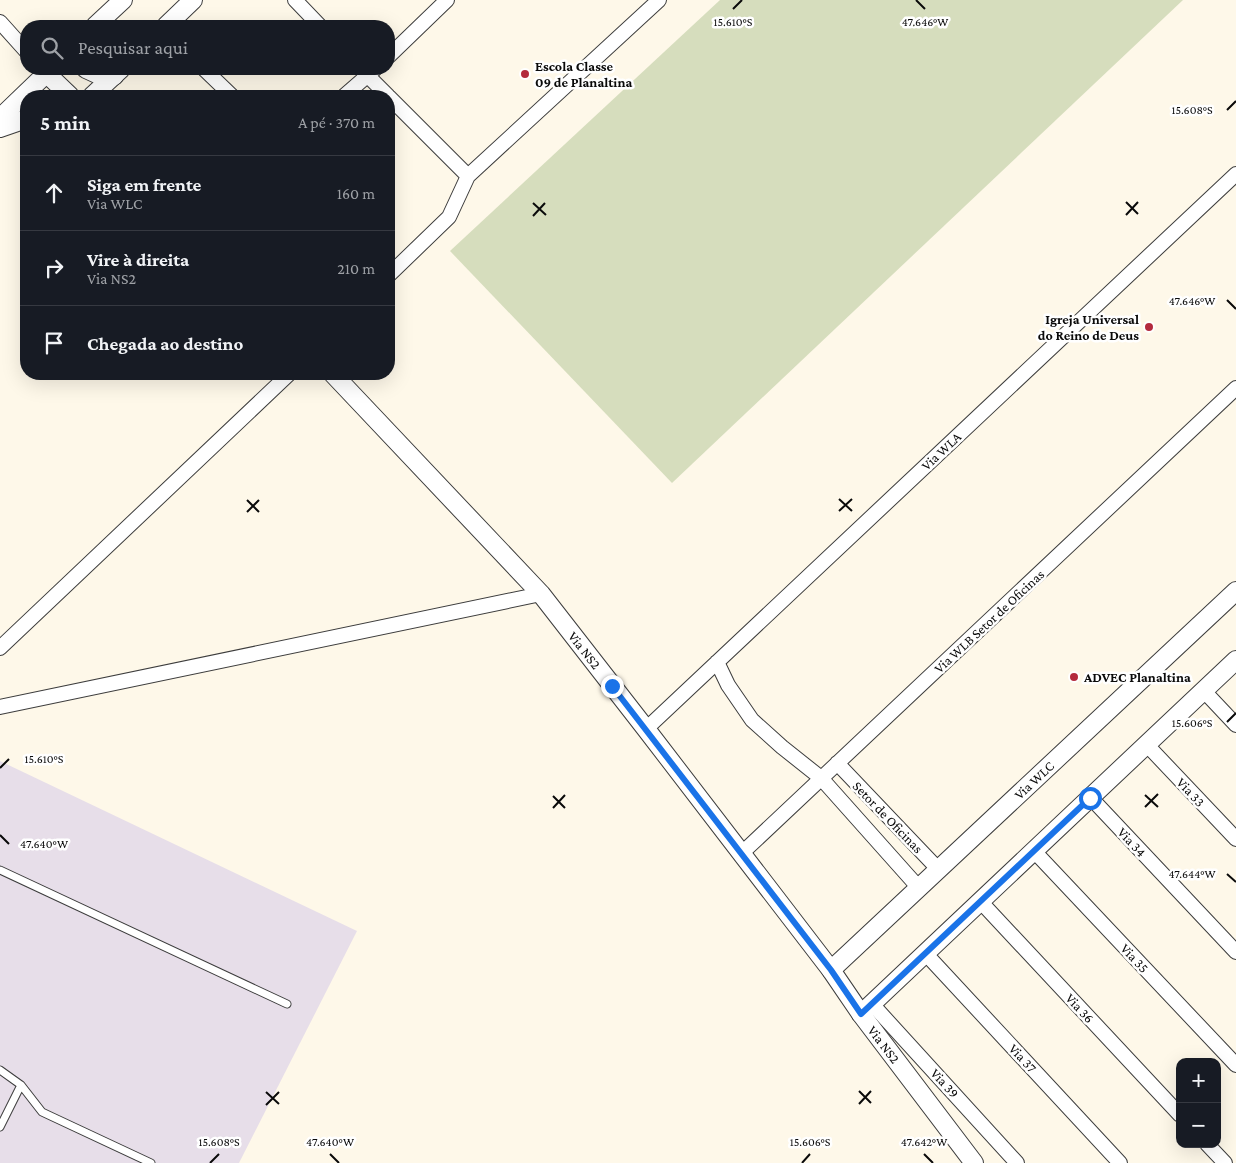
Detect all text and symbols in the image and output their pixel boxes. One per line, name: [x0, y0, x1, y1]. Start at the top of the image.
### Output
text: 15.610°S: [714, 15, 753, 29]
text: 47.646°W: [902, 15, 948, 29]
search box: [20, 20, 395, 75]
icon: search: [38, 34, 66, 62]
text: Pesquisar aqui: [78, 37, 188, 58]
place label: Escola Classe 09 de Planaltina: [535, 58, 632, 90]
marker: Escola Classe 09 de Planaltina: [519, 68, 531, 80]
text: 15.608°S: [1171, 103, 1213, 117]
text: 5 min: [40, 111, 90, 135]
text: A pé · 370 m: [298, 114, 375, 131]
text: Siga em frente: [87, 174, 201, 195]
icon: ahead: [40, 179, 68, 207]
text: 160 m: [337, 185, 375, 202]
text: Via WLC: [87, 195, 143, 212]
text: Vire à direita: [87, 249, 189, 270]
icon: right: [40, 254, 68, 282]
text: 210 m: [337, 260, 375, 277]
text: Via NS2: [87, 270, 136, 287]
text: 47.646°W: [1169, 294, 1215, 308]
place label: Igreja Universal do Reino de Deus: [1038, 311, 1139, 343]
marker: Igreja Universal do Reino de Deus: [1143, 321, 1155, 333]
icon: arrive: [40, 329, 68, 357]
text: Chegada ao destino: [87, 333, 243, 354]
street label: Via WLA: [918, 429, 964, 473]
street label: Via WLB Setor de Oficinas: [931, 566, 1047, 676]
street label: Via NS2: [565, 628, 604, 672]
place label: ADVEC Planaltina: [1083, 669, 1191, 685]
marker: ADVEC Planaltina: [1068, 671, 1080, 683]
route end: [601, 675, 624, 698]
text: 15.606°S: [1172, 716, 1213, 730]
text: 15.610°S: [25, 752, 64, 766]
street label: Via WLC: [1011, 758, 1057, 802]
street label: Via 33: [1174, 774, 1208, 810]
street label: Setor de Oficinas: [850, 778, 926, 856]
route start: [1079, 787, 1102, 810]
street label: Via 34: [1114, 824, 1150, 860]
text: 47.640°W: [20, 837, 68, 851]
text: 47.644°W: [1168, 867, 1216, 881]
street label: Via 35: [1118, 940, 1152, 976]
street label: Via 36: [1062, 990, 1098, 1026]
street label: Via NS2: [865, 1022, 904, 1067]
street label: Via 37: [1006, 1040, 1041, 1076]
map controls: [1176, 1058, 1221, 1148]
button: +: [1176, 1058, 1221, 1103]
street label: Via 39: [928, 1065, 962, 1101]
button: −: [1176, 1103, 1221, 1148]
text: 15.608°S: [198, 1135, 240, 1149]
text: 47.640°W: [306, 1135, 354, 1149]
text: 15.606°S: [790, 1135, 831, 1149]
text: 47.642°W: [901, 1135, 947, 1149]

